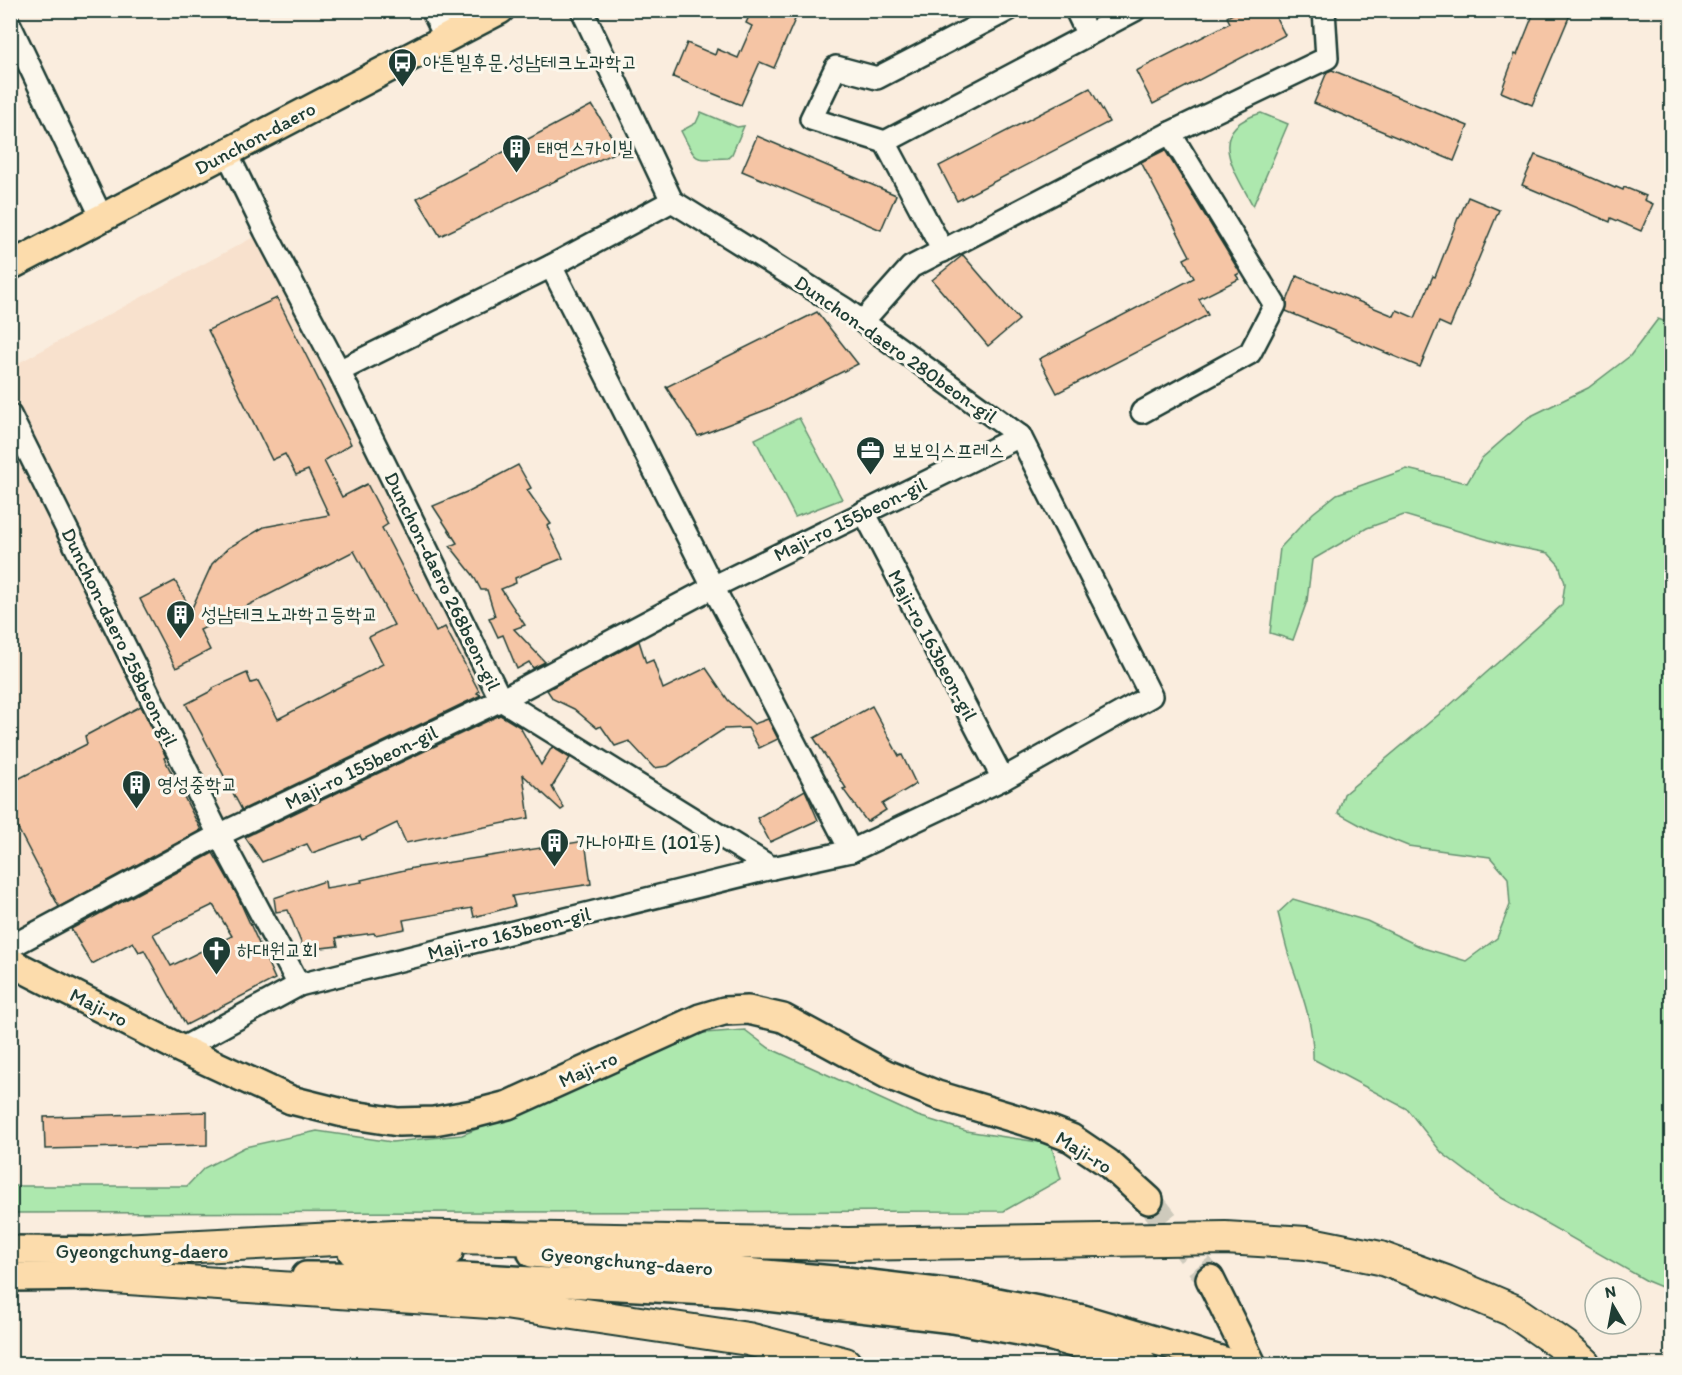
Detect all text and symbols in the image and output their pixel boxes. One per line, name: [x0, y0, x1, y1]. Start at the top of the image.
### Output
bus stop icon: 아튼빌후문.성남테크노과학고: [386, 46, 418, 88]
place label: 아튼빌후문.성남테크노과학고: [423, 50, 637, 74]
street label: Dunchon-daero: [190, 96, 320, 180]
building icon: 태연스카이빌: [500, 132, 532, 174]
place label: 태연스카이빌: [537, 136, 634, 160]
street label: Dunchon-daero 280beon-gil: [790, 270, 1002, 428]
office icon: 보보익스프레스: [855, 434, 887, 476]
place label: 보보익스프레스: [892, 438, 1005, 462]
street label: Dunchon-daero 268beon-gil: [380, 468, 507, 694]
street label: Maji-ro 155beon-gil: [770, 471, 931, 566]
street label: Dunchon-daero 258beon-gil: [57, 524, 184, 750]
street label: Maji-ro 163beon-gil: [883, 565, 983, 725]
building icon: 성남테크노과학고등학교: [164, 598, 196, 640]
place label: 성남테크노과학고등학교: [201, 602, 378, 626]
street label: Maji-ro 155beon-gil: [281, 719, 442, 814]
building icon: 영성중학교: [120, 768, 152, 810]
place label: 영성중학교: [157, 772, 237, 796]
building icon: 가나아파트 (101동): [539, 826, 571, 868]
place label: 가나아파트 (101동): [576, 830, 721, 854]
street label: Maji-ro 163beon-gil: [425, 901, 594, 965]
church icon: 하대원교회: [200, 934, 232, 976]
place label: 하대원교회: [237, 938, 317, 962]
street label: Maji-ro: [66, 982, 132, 1032]
street label: Maji-ro: [555, 1045, 621, 1093]
street label: Maji-ro: [1051, 1125, 1117, 1179]
street label: Gyeongchung-daero: [56, 1239, 228, 1263]
street label: Gyeongchung-daero: [540, 1242, 714, 1280]
north arrow: [1583, 1276, 1643, 1336]
text: N: [1604, 1281, 1617, 1302]

